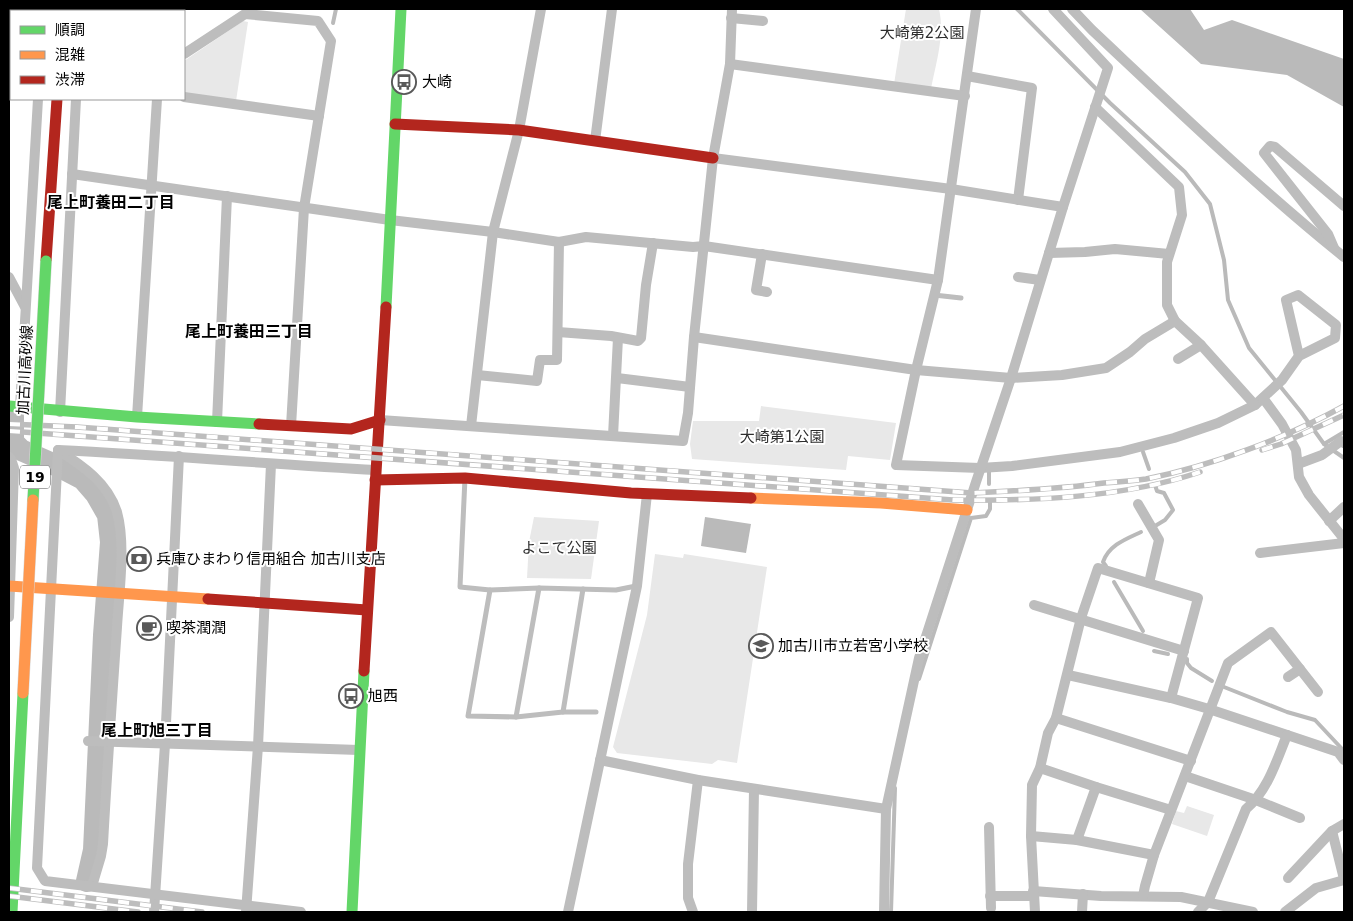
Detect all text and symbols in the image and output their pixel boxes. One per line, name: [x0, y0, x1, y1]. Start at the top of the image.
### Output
legend: [10, 10, 185, 100]
text: 順調: [55, 21, 85, 39]
park label: 大崎第2公園: [880, 24, 964, 42]
text: 混雑: [55, 46, 85, 64]
bus stop icon: 大崎: [391, 69, 417, 95]
text: 渋滞: [55, 71, 85, 89]
place label: 大崎: [422, 73, 452, 91]
district label: 尾上町養田二丁目: [47, 193, 175, 212]
district label: 尾上町養田三丁目: [185, 322, 313, 341]
street label: 加古川高砂線: [14, 325, 36, 415]
park label: 大崎第1公園: [740, 428, 824, 446]
road number: 19: [20, 466, 50, 488]
park label: よこて公園: [521, 539, 597, 557]
bank icon: 兵庫ひまわり信用組合 加古川支店: [126, 546, 152, 572]
place label: 兵庫ひまわり信用組合 加古川支店: [156, 550, 386, 568]
cafe icon: 喫茶潤潤: [136, 615, 162, 641]
place label: 喫茶潤潤: [166, 619, 226, 637]
school or university icon: 加古川市立若宮小学校: [748, 633, 774, 659]
place label: 加古川市立若宮小学校: [778, 637, 928, 655]
bus stop icon: 旭西: [338, 683, 364, 709]
place label: 旭西: [368, 687, 398, 705]
district label: 尾上町旭三丁目: [101, 721, 213, 740]

